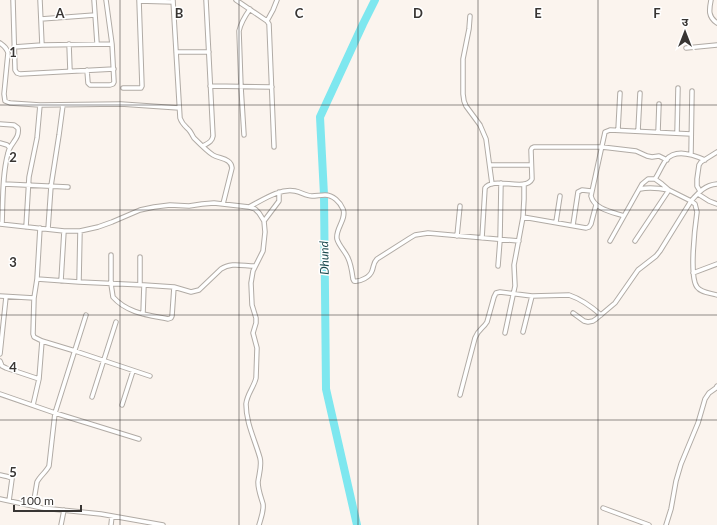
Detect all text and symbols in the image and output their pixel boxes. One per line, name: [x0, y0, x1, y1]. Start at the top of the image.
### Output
text: A: [54, 5, 65, 21]
text: B: [175, 5, 184, 21]
text: C: [295, 5, 304, 21]
text: D: [413, 5, 423, 21]
text: E: [534, 5, 542, 21]
text: F: [653, 5, 661, 21]
north arrow: [665, 12, 705, 52]
text: उ: [682, 15, 689, 28]
text: 1: [9, 44, 17, 60]
text: 2: [9, 149, 17, 165]
water label: Dhund: [316, 240, 332, 275]
text: 3: [9, 254, 17, 270]
text: 4: [9, 359, 17, 375]
text: 5: [9, 464, 17, 480]
scale bar: [14, 487, 81, 513]
text: 100 m: [20, 493, 54, 508]

